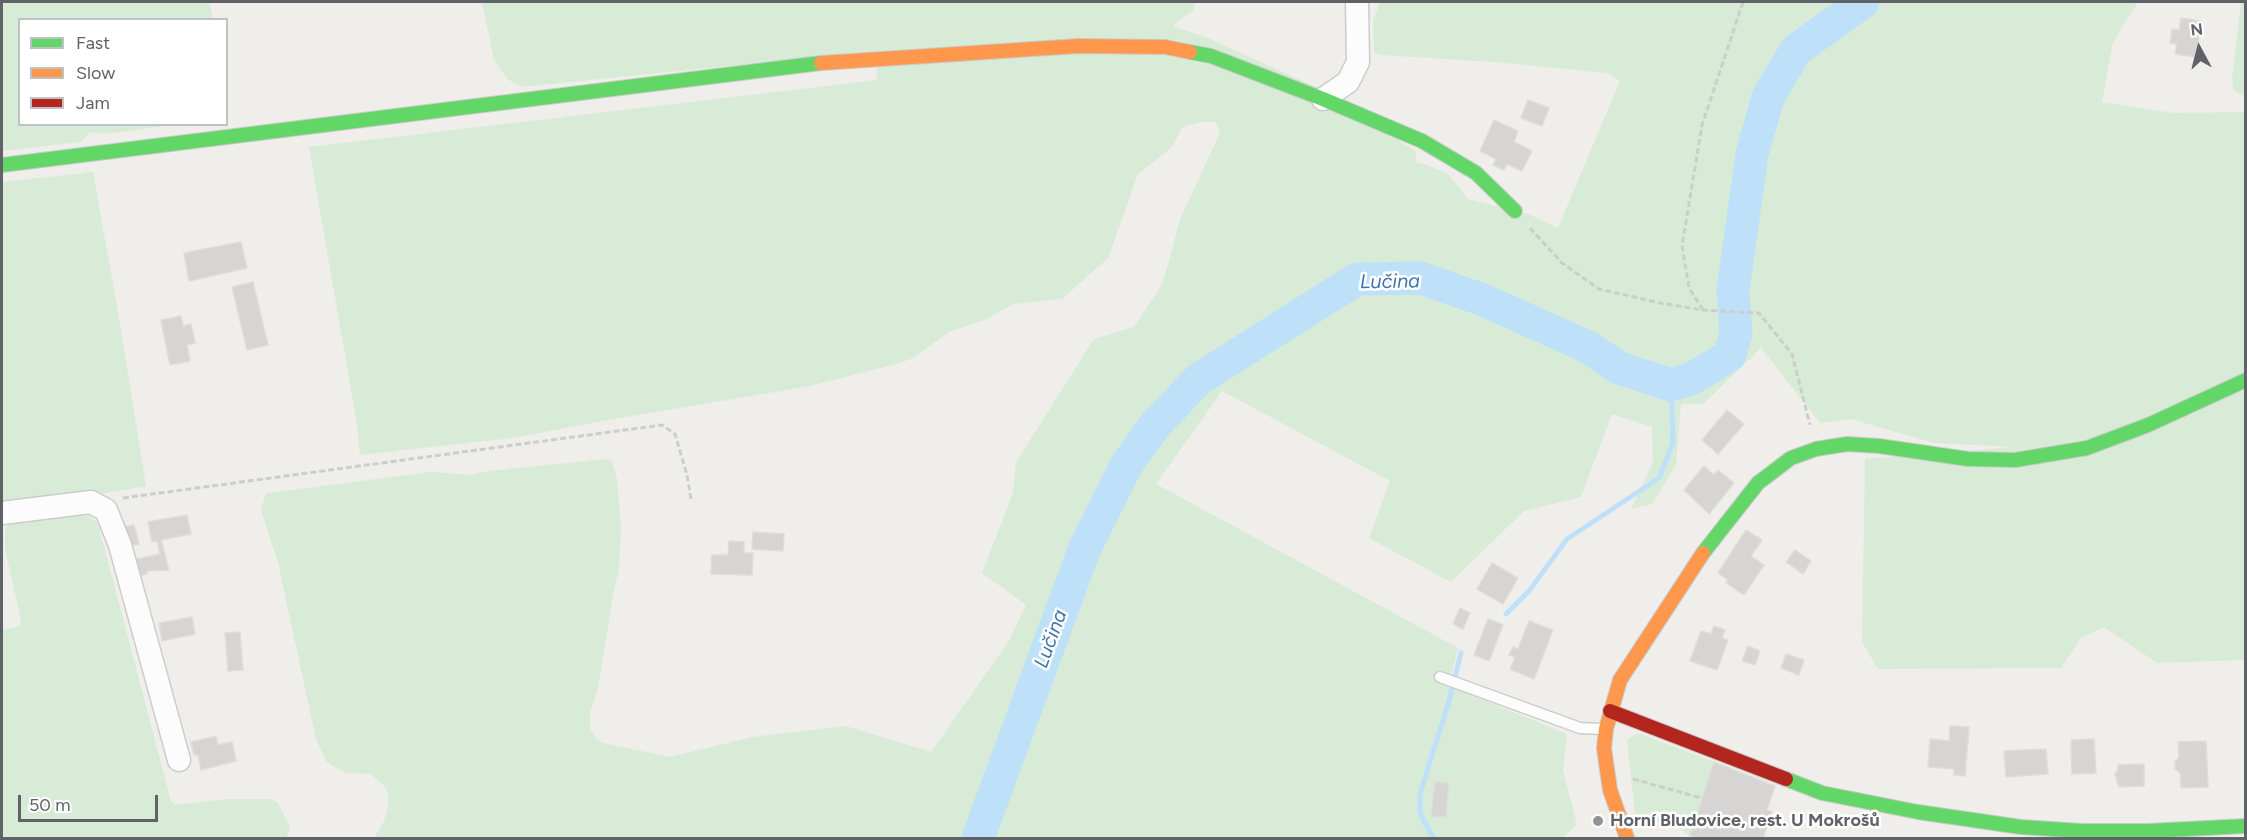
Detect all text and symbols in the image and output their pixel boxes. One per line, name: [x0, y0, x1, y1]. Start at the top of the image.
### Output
legend: [18, 18, 228, 126]
north arrow: [2169, 18, 2229, 78]
text: N: [2189, 19, 2204, 40]
text: Fast: [76, 32, 110, 54]
text: Slow: [76, 62, 115, 84]
text: Jam: [76, 92, 110, 114]
water label: Lučina: [1360, 269, 1420, 295]
water label: Lučina: [1029, 607, 1073, 671]
scale bar: [21, 783, 160, 821]
text: 50 m: [29, 794, 71, 816]
place label: Horní Bludovice, rest. U Mokrošů: [1610, 810, 1880, 832]
marker: Horní Bludovice, rest. U Mokrošů: [1591, 814, 1605, 828]

